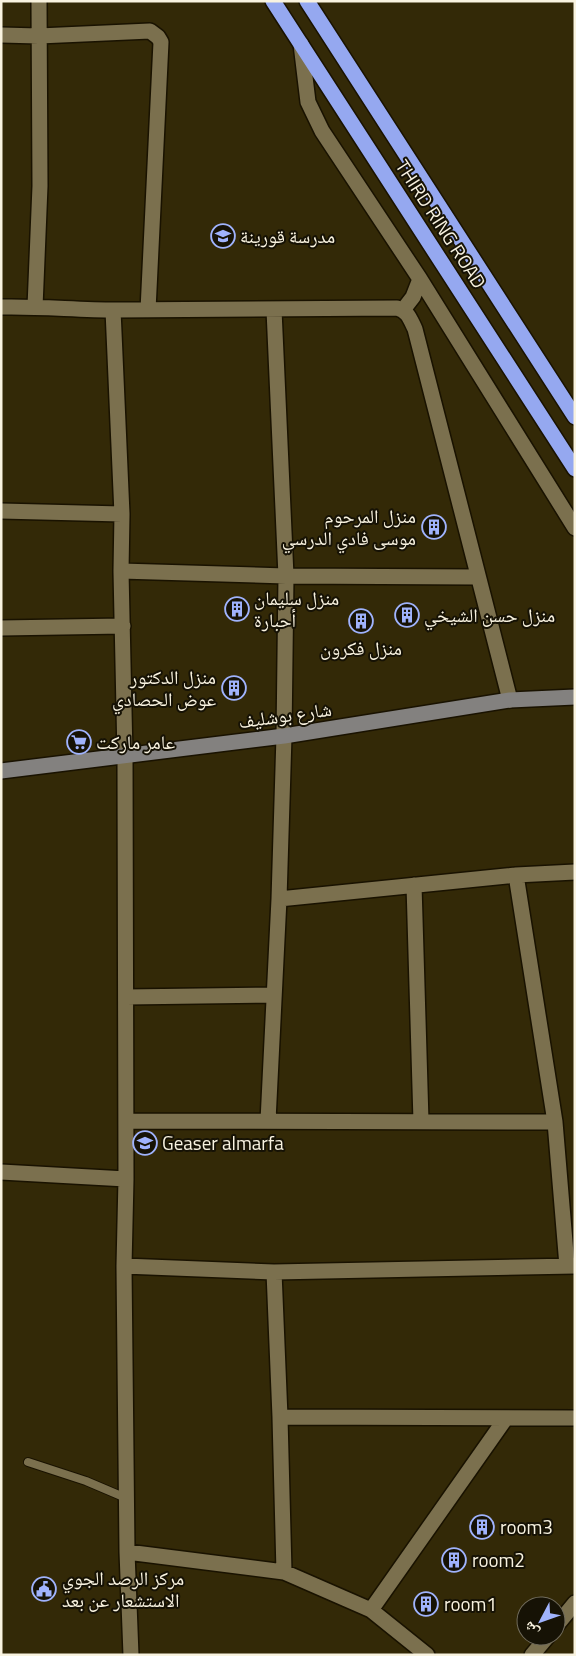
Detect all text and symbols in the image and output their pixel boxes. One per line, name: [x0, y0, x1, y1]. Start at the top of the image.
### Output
street label: THIRD RING ROAD: [389, 154, 494, 294]
place label: مدرسة قورينة: [240, 221, 335, 250]
school or university icon: مدرسة قورينة: [210, 223, 236, 249]
place label: منزل المرحوم موسى فادي الدرسي: [282, 501, 416, 554]
building icon: منزل المرحوم موسى فادي الدرسي: [421, 514, 447, 540]
place label: منزل سليمان أحبارة: [254, 583, 339, 634]
building icon: منزل سليمان أحبارة: [224, 596, 250, 622]
place label: منزل حسن الشيخي: [424, 600, 555, 631]
building icon: منزل حسن الشيخي: [394, 602, 420, 628]
building icon: منزل فكرون: [348, 608, 374, 634]
place label: منزل فكرون: [320, 633, 402, 662]
place label: منزل الدكتور عوض الحصادي: [112, 662, 216, 715]
building icon: منزل الدكتور عوض الحصادي: [221, 675, 247, 701]
street label: شارع بوشليف: [236, 694, 333, 735]
place label: عامر ماركت: [96, 727, 176, 756]
supermarket icon: عامر ماركت: [66, 729, 92, 755]
place label: Geaser almarfa: [162, 1128, 284, 1157]
school or university icon: Geaser almarfa: [132, 1130, 158, 1156]
place label: room3: [500, 1512, 553, 1541]
building icon: room3: [469, 1514, 495, 1540]
place label: room2: [472, 1545, 525, 1574]
building icon: room2: [441, 1547, 467, 1573]
place label: مركز الرصد الجوي الاستشعار عن بعد: [62, 1563, 184, 1614]
public building icon: مركز الرصد الجوي الاستشعار عن بعد: [31, 1576, 57, 1602]
place label: room1: [444, 1589, 497, 1618]
building icon: room1: [413, 1591, 439, 1617]
north arrow: [516, 1596, 566, 1646]
text: ش: [518, 1617, 544, 1642]

